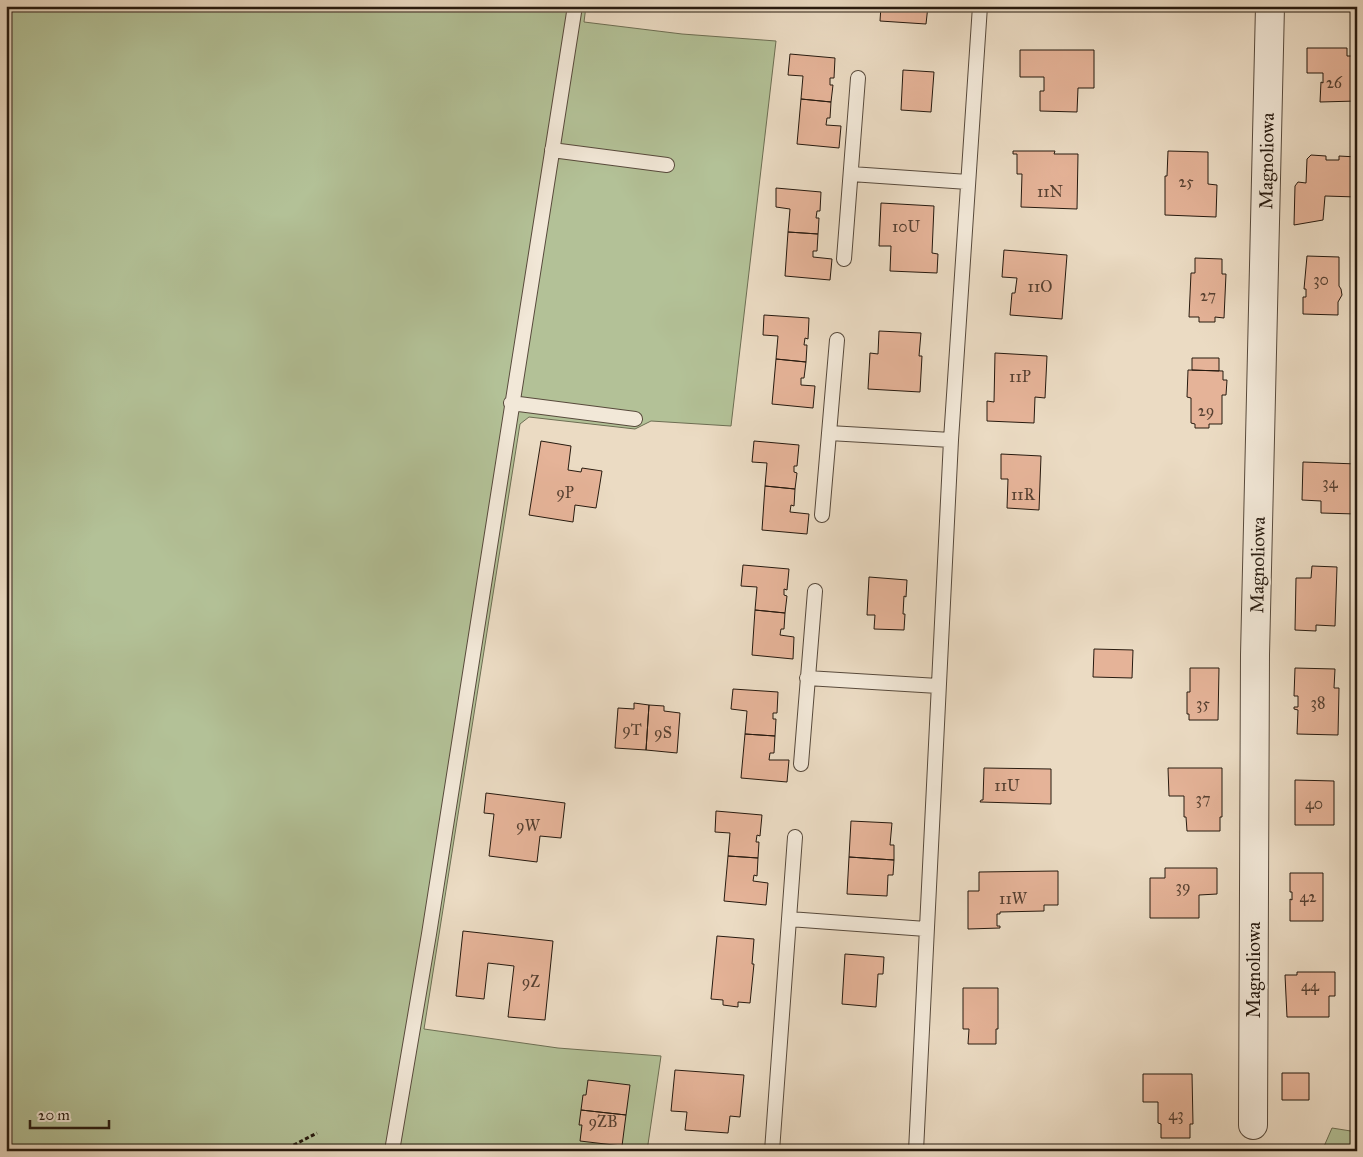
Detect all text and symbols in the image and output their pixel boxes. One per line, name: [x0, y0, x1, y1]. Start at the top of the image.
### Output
house number: 26: [1326, 73, 1343, 92]
street label: Magnoliowa: [1254, 111, 1280, 210]
house number: 25: [1178, 172, 1194, 191]
house number: 11N: [1037, 182, 1064, 201]
house number: 10U: [892, 217, 920, 236]
house number: 30: [1313, 270, 1329, 289]
house number: 11O: [1028, 277, 1052, 296]
house number: 27: [1200, 286, 1216, 305]
house number: 11P: [1009, 367, 1031, 386]
house number: 29: [1198, 401, 1214, 420]
house number: 34: [1322, 473, 1339, 492]
house number: 9P: [556, 483, 574, 502]
house number: 11R: [1011, 485, 1036, 504]
street label: Magnoliowa: [1245, 515, 1271, 614]
house number: 38: [1311, 693, 1325, 712]
house number: 35: [1196, 694, 1210, 713]
house number: 9T: [622, 720, 642, 739]
house number: 9S: [654, 723, 672, 742]
house number: 11U: [994, 776, 1020, 795]
house number: 37: [1196, 789, 1210, 808]
house number: 40: [1305, 794, 1323, 813]
house number: 9W: [516, 816, 541, 835]
house number: 39: [1176, 877, 1191, 896]
house number: 42: [1300, 887, 1317, 906]
house number: 11W: [999, 889, 1028, 908]
street label: Magnoliowa: [1242, 921, 1266, 1018]
house number: 9Z: [522, 972, 540, 991]
house number: 44: [1301, 976, 1320, 995]
scale bar: [30, 1097, 109, 1129]
house number: 43: [1168, 1105, 1184, 1124]
text: 20 m: [38, 1106, 70, 1124]
house number: 9ZB: [588, 1112, 618, 1131]

